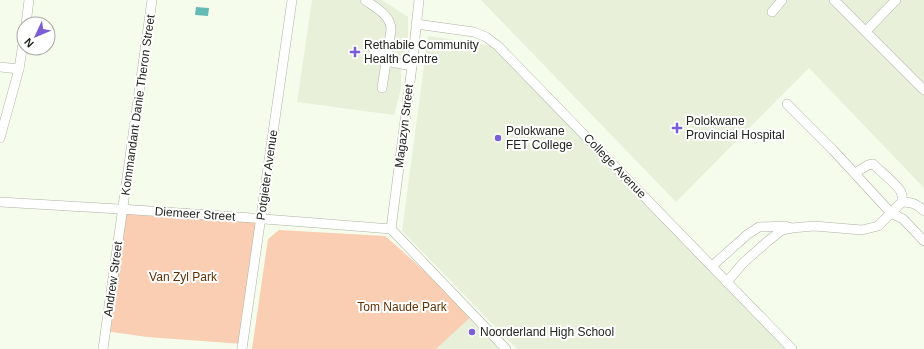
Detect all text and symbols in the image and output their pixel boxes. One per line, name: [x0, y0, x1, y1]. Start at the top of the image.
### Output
street label: Kommandant Danie Theron Street: [118, 13, 158, 196]
north arrow: [16, 16, 56, 56]
text: N: [22, 36, 36, 50]
place label: Rethabile Community Health Centre: [364, 38, 479, 66]
marker: Rethabile Community Health Centre: [349, 46, 361, 58]
street label: Magazyn Street: [392, 83, 416, 169]
place label: Polokwane Provincial Hospital: [686, 114, 785, 142]
marker: Polokwane Provincial Hospital: [671, 122, 683, 134]
place label: Polokwane FET College: [506, 124, 573, 152]
street label: Potgieter Avenue: [254, 129, 280, 221]
street label: College Avenue: [581, 131, 649, 201]
marker: Polokwane FET College: [493, 133, 503, 143]
street label: Diemeer Street: [154, 204, 236, 224]
street label: Andrew Street: [101, 240, 125, 318]
park label: Van Zyl Park: [149, 270, 218, 284]
park label: Tom Naude Park: [357, 300, 448, 314]
place label: Noorderland High School: [480, 325, 614, 339]
marker: Noorderland High School: [467, 327, 477, 337]

